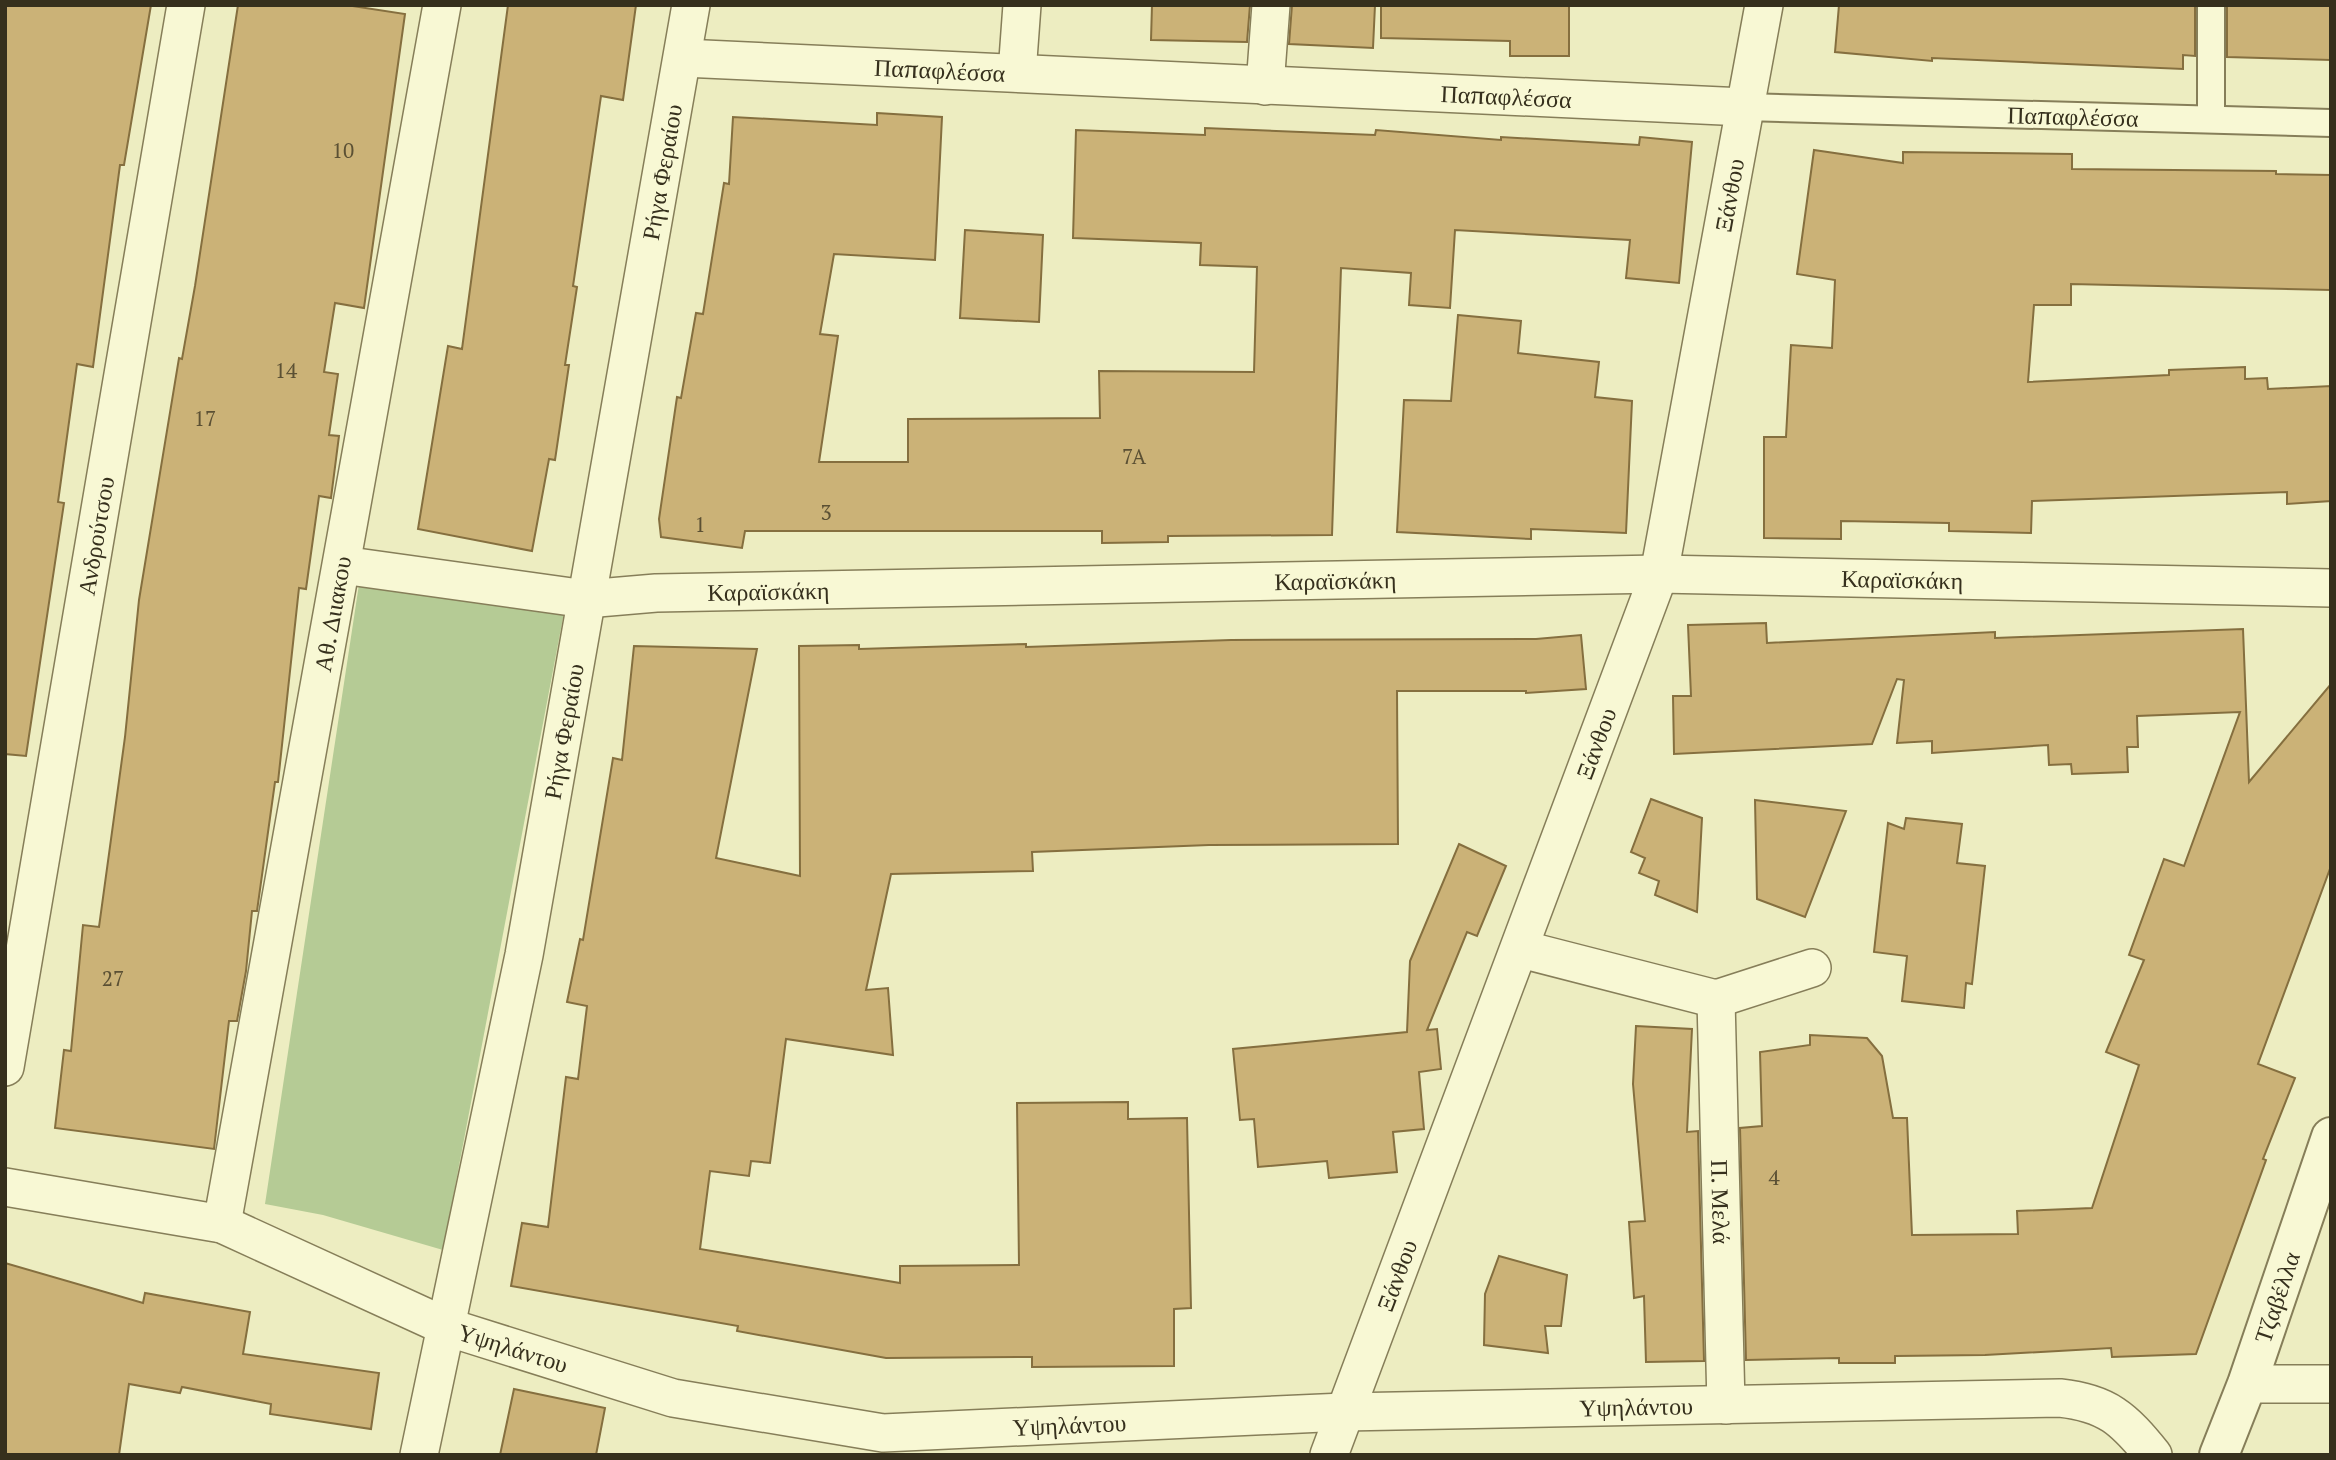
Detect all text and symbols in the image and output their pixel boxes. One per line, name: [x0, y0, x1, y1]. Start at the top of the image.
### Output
street label: Παπαφλέσσα: [873, 51, 1006, 89]
street label: Παπαφλέσσα: [1440, 77, 1573, 115]
street label: Παπαφλέσσα: [2007, 98, 2139, 134]
street label: Ρήγα Φεραίου: [634, 101, 689, 242]
house number: 10: [332, 136, 354, 164]
street label: Ξάνθου: [1706, 156, 1751, 235]
house number: 14: [275, 356, 298, 384]
house number: 17: [194, 404, 216, 432]
house number: 7A: [1122, 442, 1147, 470]
street label: Ανδρούτσου: [70, 474, 121, 598]
house number: 3: [820, 498, 832, 526]
house number: 1: [694, 510, 706, 538]
street label: Αθ. Διιακου: [306, 553, 358, 674]
street label: Καραϊσκάκη: [1841, 562, 1964, 596]
street label: Καραϊσκάκη: [1274, 563, 1397, 597]
street label: Καραϊσκάκη: [707, 574, 830, 608]
street label: Ρήγα Φεραίου: [536, 661, 591, 802]
street label: Ξάνθου: [1568, 703, 1624, 784]
house number: 27: [102, 964, 124, 992]
street label: Π. Μελά: [1704, 1159, 1738, 1245]
house number: 4: [1768, 1163, 1780, 1191]
street label: Ξάνθου: [1368, 1235, 1424, 1316]
street label: Τζαβέλλα: [2246, 1247, 2307, 1347]
street label: Υψηλάντου: [454, 1316, 572, 1380]
street label: Υψηλάντου: [1579, 1389, 1693, 1423]
street label: Υψηλάντου: [1012, 1406, 1127, 1443]

